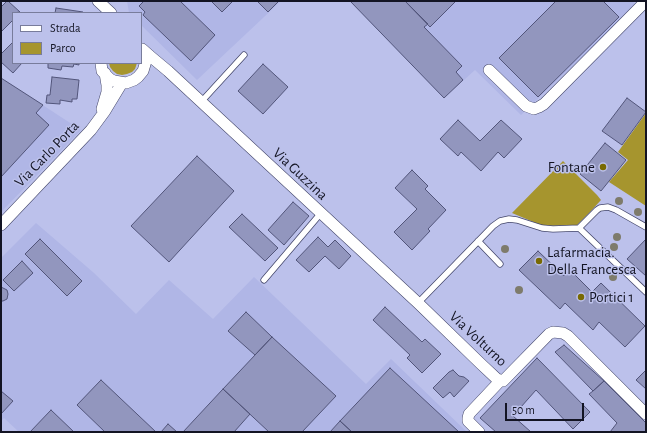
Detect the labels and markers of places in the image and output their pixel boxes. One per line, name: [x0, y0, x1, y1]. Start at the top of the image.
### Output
place label: Fontane: [548, 158, 595, 176]
marker: Fontane: [598, 162, 608, 172]
place label: Lafarmacia. Della Francesca: [547, 243, 636, 278]
marker: Lafarmacia. Della Francesca: [534, 256, 544, 266]
place label: Portici 1: [589, 288, 634, 306]
marker: Portici 1: [576, 292, 586, 302]

